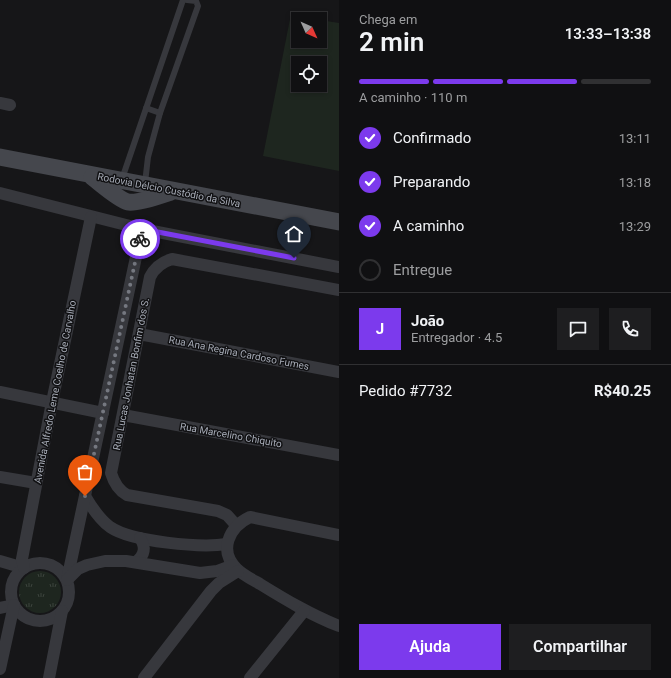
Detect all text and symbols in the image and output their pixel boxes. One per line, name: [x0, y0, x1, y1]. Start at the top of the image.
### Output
north arrow: [291, 12, 327, 48]
map controls: [291, 12, 327, 92]
text: Chega em: [359, 12, 417, 27]
text: 13:33–13:38: [565, 25, 651, 43]
text: 2 min: [359, 27, 424, 57]
button: locate: [291, 56, 327, 92]
text: A caminho · 110 m: [359, 90, 467, 105]
icon: check: [359, 127, 381, 149]
text: Confirmado: [393, 129, 471, 147]
text: 13:11: [619, 131, 651, 146]
street label: Rodovia Délcio Custódio da Silva: [97, 171, 241, 209]
icon: check: [359, 171, 381, 193]
text: Preparando: [393, 173, 470, 191]
text: 13:18: [619, 175, 651, 190]
icon: check: [359, 215, 381, 237]
pin: [277, 217, 311, 258]
text: A caminho: [393, 217, 464, 235]
courier: [120, 219, 160, 259]
text: 13:29: [619, 219, 651, 234]
icon: home: [283, 223, 305, 245]
icon: bike: [129, 228, 151, 250]
text: Entregue: [393, 261, 452, 279]
street label: Rua Lucas Jonhatan Bonfim dos S.: [111, 297, 151, 451]
street label: Avenida Alfredo Leme Coelho de Carvalho: [32, 299, 78, 484]
button: chat: [557, 308, 599, 350]
button: phone: [609, 308, 651, 350]
text: João: [411, 312, 444, 330]
text: J: [376, 320, 384, 338]
text: Entregador · 4.5: [411, 330, 502, 345]
street label: Rua Ana Regina Cardoso Fumes: [168, 334, 310, 372]
text: Pedido #7732: [359, 382, 452, 400]
text: R$40.25: [594, 382, 651, 400]
street label: Rua Marcelino Chiquito: [179, 421, 283, 449]
pin: [68, 455, 102, 496]
icon: bag: [74, 461, 96, 483]
button: Ajuda: [359, 624, 501, 670]
button: Compartilhar: [509, 624, 651, 670]

